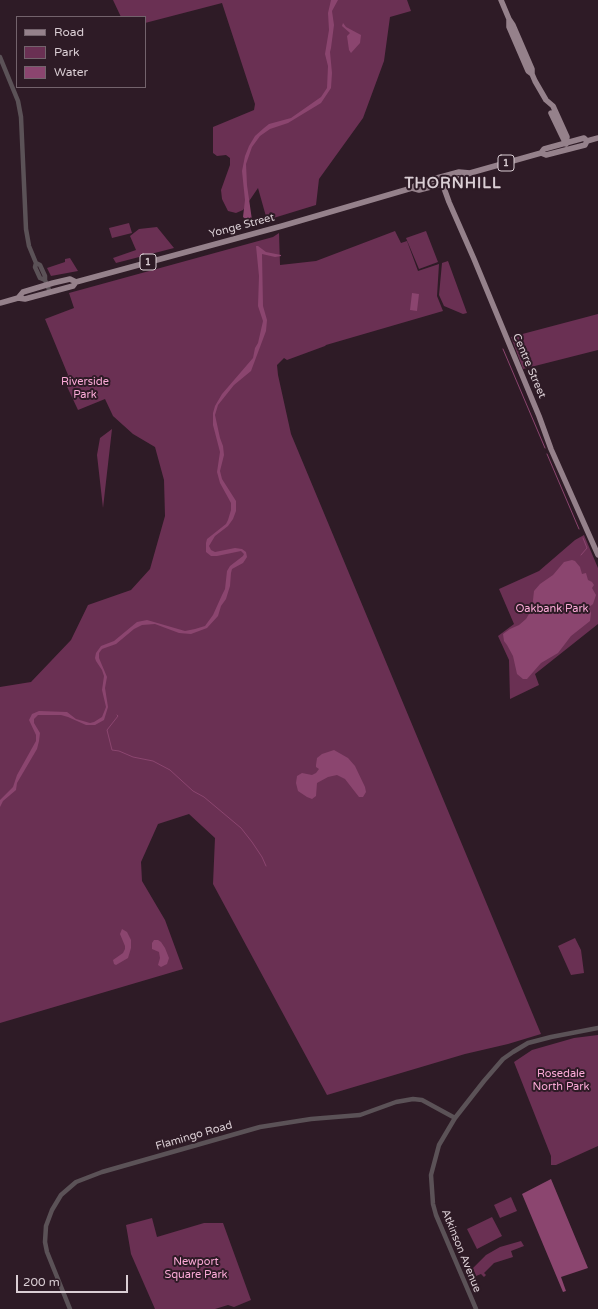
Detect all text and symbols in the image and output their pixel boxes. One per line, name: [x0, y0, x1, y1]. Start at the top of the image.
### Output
legend: [16, 16, 146, 88]
text: Road: [54, 25, 84, 39]
text: Park: [54, 45, 80, 59]
text: Water: [54, 65, 88, 79]
road number: 1: [498, 155, 514, 171]
district label: THORNHILL: [404, 175, 502, 193]
street label: Yonge Street: [208, 211, 276, 241]
road number: 1: [140, 254, 156, 270]
street label: Centre Street: [509, 332, 549, 400]
park label: Riverside Park: [61, 375, 109, 401]
park label: Oakbank Park: [515, 602, 589, 616]
park label: Rosedale North Park: [533, 1067, 589, 1093]
street label: Flamingo Road: [154, 1119, 234, 1153]
street label: Atkinson Avenue: [438, 1208, 484, 1294]
park label: Newport Square Park: [164, 1255, 228, 1281]
scale bar: [18, 1267, 130, 1293]
text: 200 m: [23, 1275, 60, 1289]

